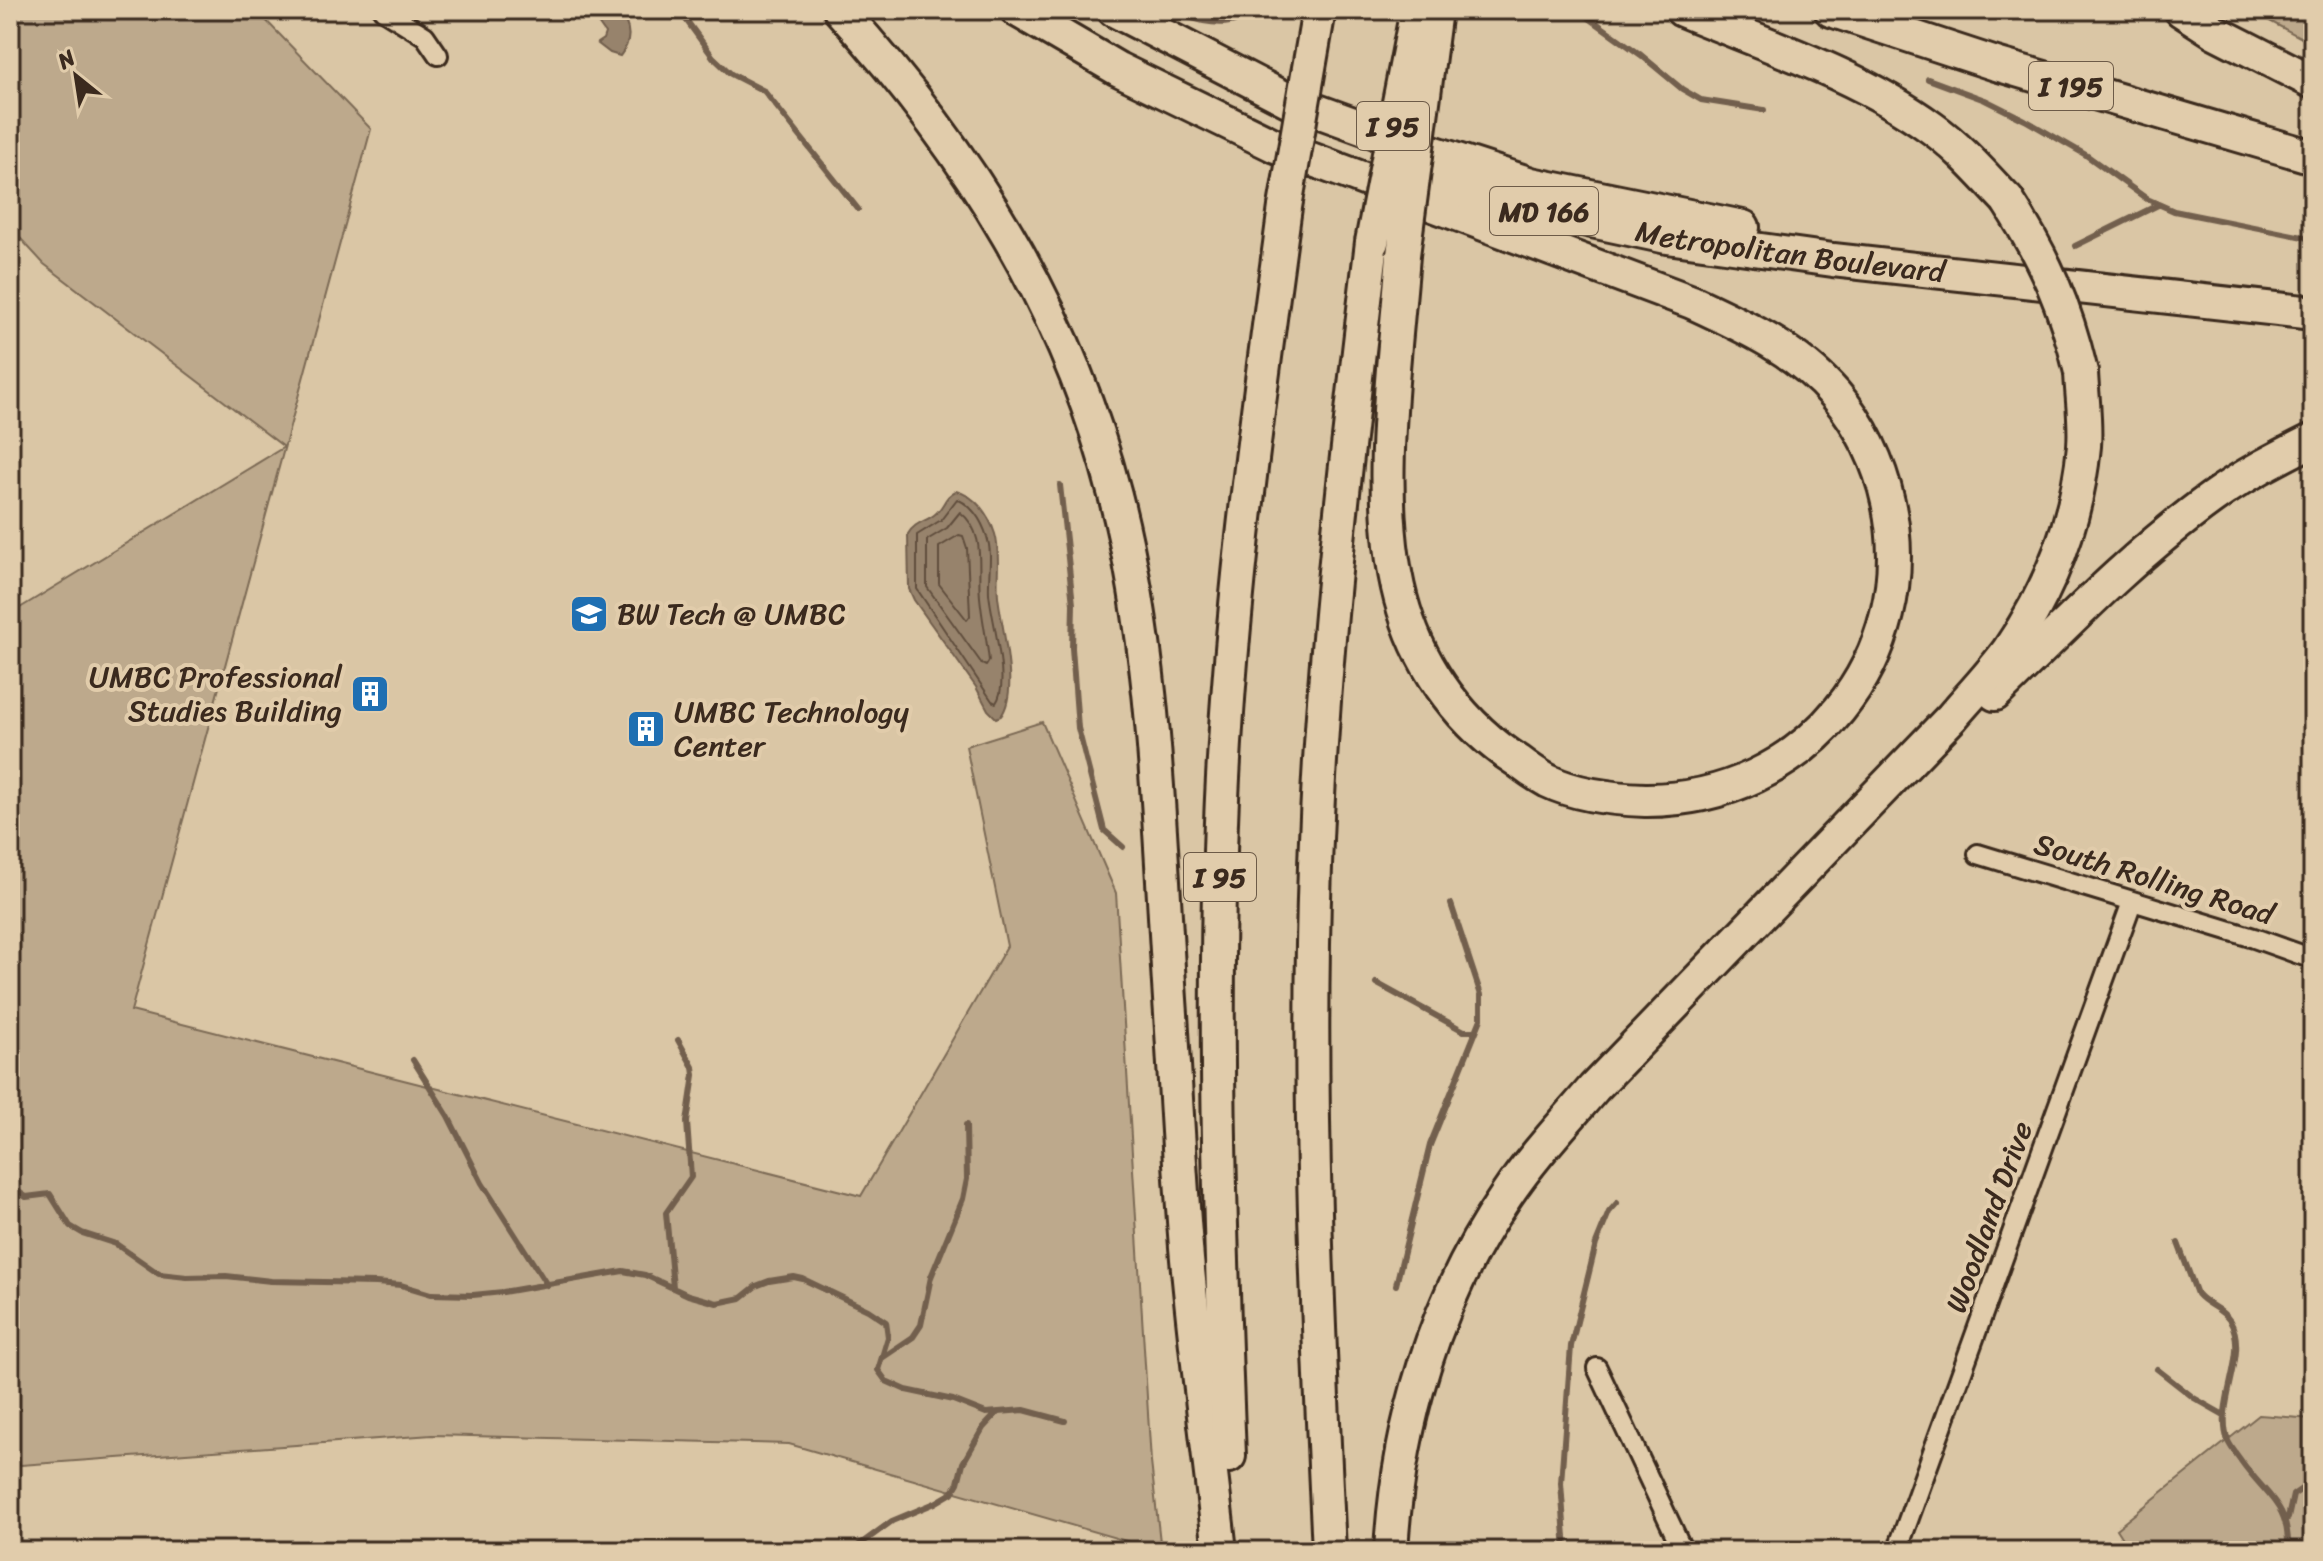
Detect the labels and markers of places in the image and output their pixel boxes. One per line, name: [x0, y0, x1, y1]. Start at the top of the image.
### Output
place label: BW Tech @ UMBC: [617, 587, 846, 641]
school or university icon: BW Tech @ UMBC: [568, 593, 610, 635]
place label: UMBC Professional Studies Building: [89, 650, 342, 738]
building icon: UMBC Professional Studies Building: [349, 673, 391, 715]
place label: UMBC Technology Center: [674, 685, 909, 773]
building icon: UMBC Technology Center: [625, 708, 667, 750]

